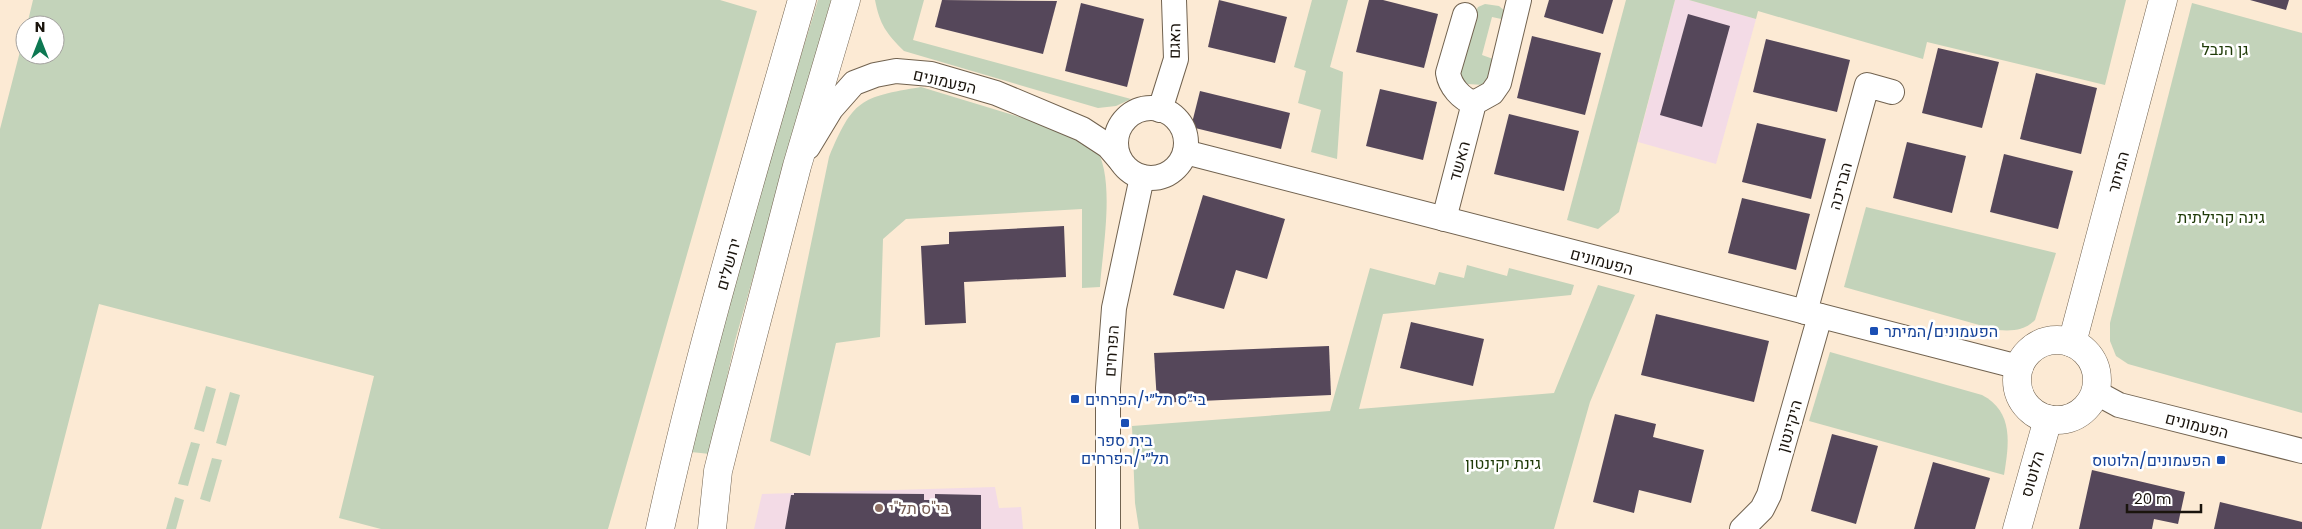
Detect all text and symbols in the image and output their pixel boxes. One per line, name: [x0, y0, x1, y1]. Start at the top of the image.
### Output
north arrow: [15, 15, 65, 65]
text: N: [35, 17, 45, 37]
street label: האגם: [1163, 23, 1186, 59]
park label: גן הנבל: [2202, 38, 2248, 61]
street label: הפעמונים: [911, 63, 979, 100]
street label: האשד: [1443, 138, 1476, 184]
street label: המיתר: [2102, 149, 2135, 196]
street label: הבריכה: [1823, 160, 1858, 213]
park label: גינה קהילתית: [2177, 206, 2265, 229]
street label: ירושלים: [710, 235, 747, 293]
street label: הפעמונים: [1568, 242, 1636, 281]
place label: הפעמונים/המיתר: [1884, 320, 1998, 343]
street label: הפרחים: [1098, 324, 1125, 378]
marker: הפעמונים/המיתר: [1868, 325, 1880, 337]
place label: בי״ס תל״י/הפרחים: [1085, 388, 1206, 411]
marker: בי״ס תל״י/הפרחים: [1069, 393, 1081, 405]
street label: היקינטון: [1771, 397, 1808, 455]
street label: הפעמונים: [2163, 407, 2231, 444]
marker: בית ספר תל״י/הפרחים: [1119, 417, 1131, 429]
place label: בית ספר תל״י/הפרחים: [1081, 429, 1169, 470]
street label: הלוטוס: [2015, 448, 2050, 500]
place label: הפעמונים/הלוטוס: [2092, 449, 2211, 472]
park label: גינת יקינטון: [1465, 452, 1541, 475]
marker: הפעמונים/הלוטוס: [2215, 454, 2227, 466]
scale bar: [2127, 482, 2201, 514]
text: 20 m: [2134, 488, 2172, 509]
place label: בי"ס תל"י: [889, 497, 950, 520]
marker: בי"ס תל"י: [873, 502, 885, 514]

